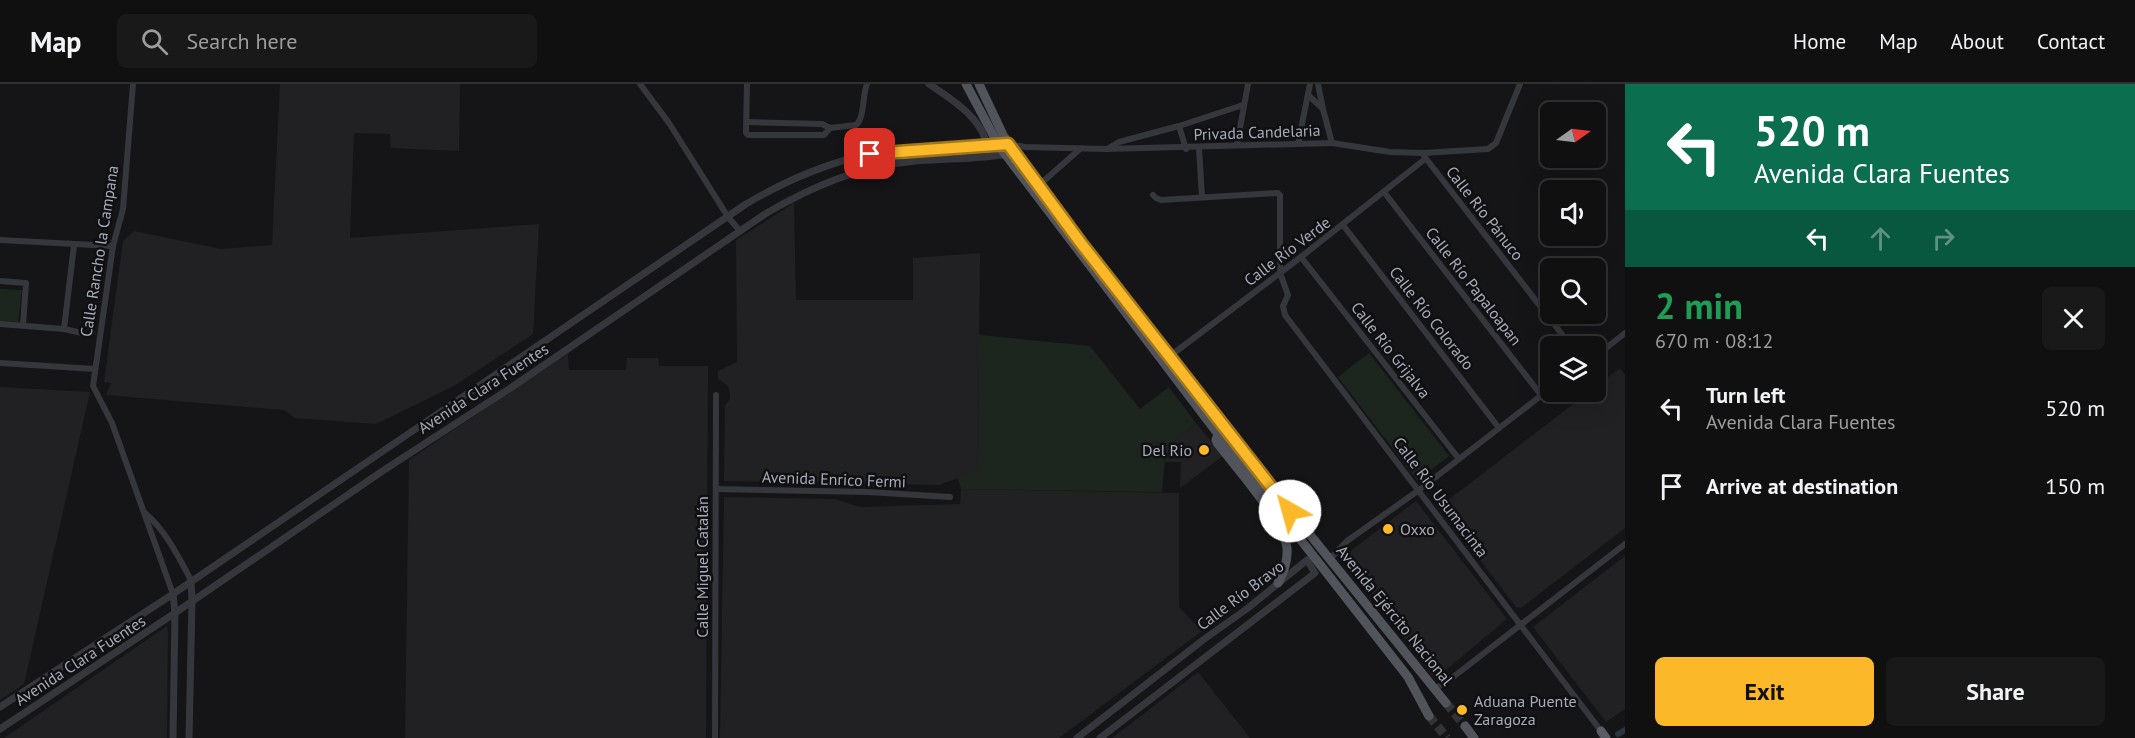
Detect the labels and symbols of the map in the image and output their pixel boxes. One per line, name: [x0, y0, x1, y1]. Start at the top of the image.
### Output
north arrow: [1540, 102, 1606, 168]
street label: Privada Candelaria: [1193, 120, 1321, 144]
pin: [844, 128, 895, 179]
street label: Calle Río Pánuco: [1442, 162, 1528, 264]
street label: Calle Rancho la Campana: [76, 164, 122, 338]
street label: Calle Río Verde: [1240, 212, 1334, 290]
street label: Calle Río Papaloapan: [1422, 223, 1526, 349]
street label: Calle Río Colorado: [1385, 262, 1479, 374]
street label: Calle Río Grijalva: [1347, 298, 1435, 402]
street label: Avenida Clara Fuentes: [414, 338, 552, 438]
street label: Calle Río Usumacinta: [1389, 433, 1493, 561]
place label: Del Rio: [1142, 440, 1192, 460]
marker: Del Rio: [1197, 443, 1211, 457]
street label: Avenida Enrico Fermi: [762, 466, 906, 492]
position arrow: [1258, 479, 1322, 543]
street label: Calle Miguel Catalán: [692, 496, 712, 638]
place label: Oxxo: [1400, 519, 1435, 539]
marker: Oxxo: [1381, 522, 1395, 536]
street label: Avenida Ejército Nacional: [1332, 541, 1458, 689]
street label: Calle Río Bravo: [1193, 556, 1287, 634]
street label: Avenida Clara Fuentes: [11, 610, 149, 710]
place label: Aduana Puente Zaragoza: [1474, 691, 1577, 729]
marker: Aduana Puente Zaragoza: [1455, 703, 1469, 717]

